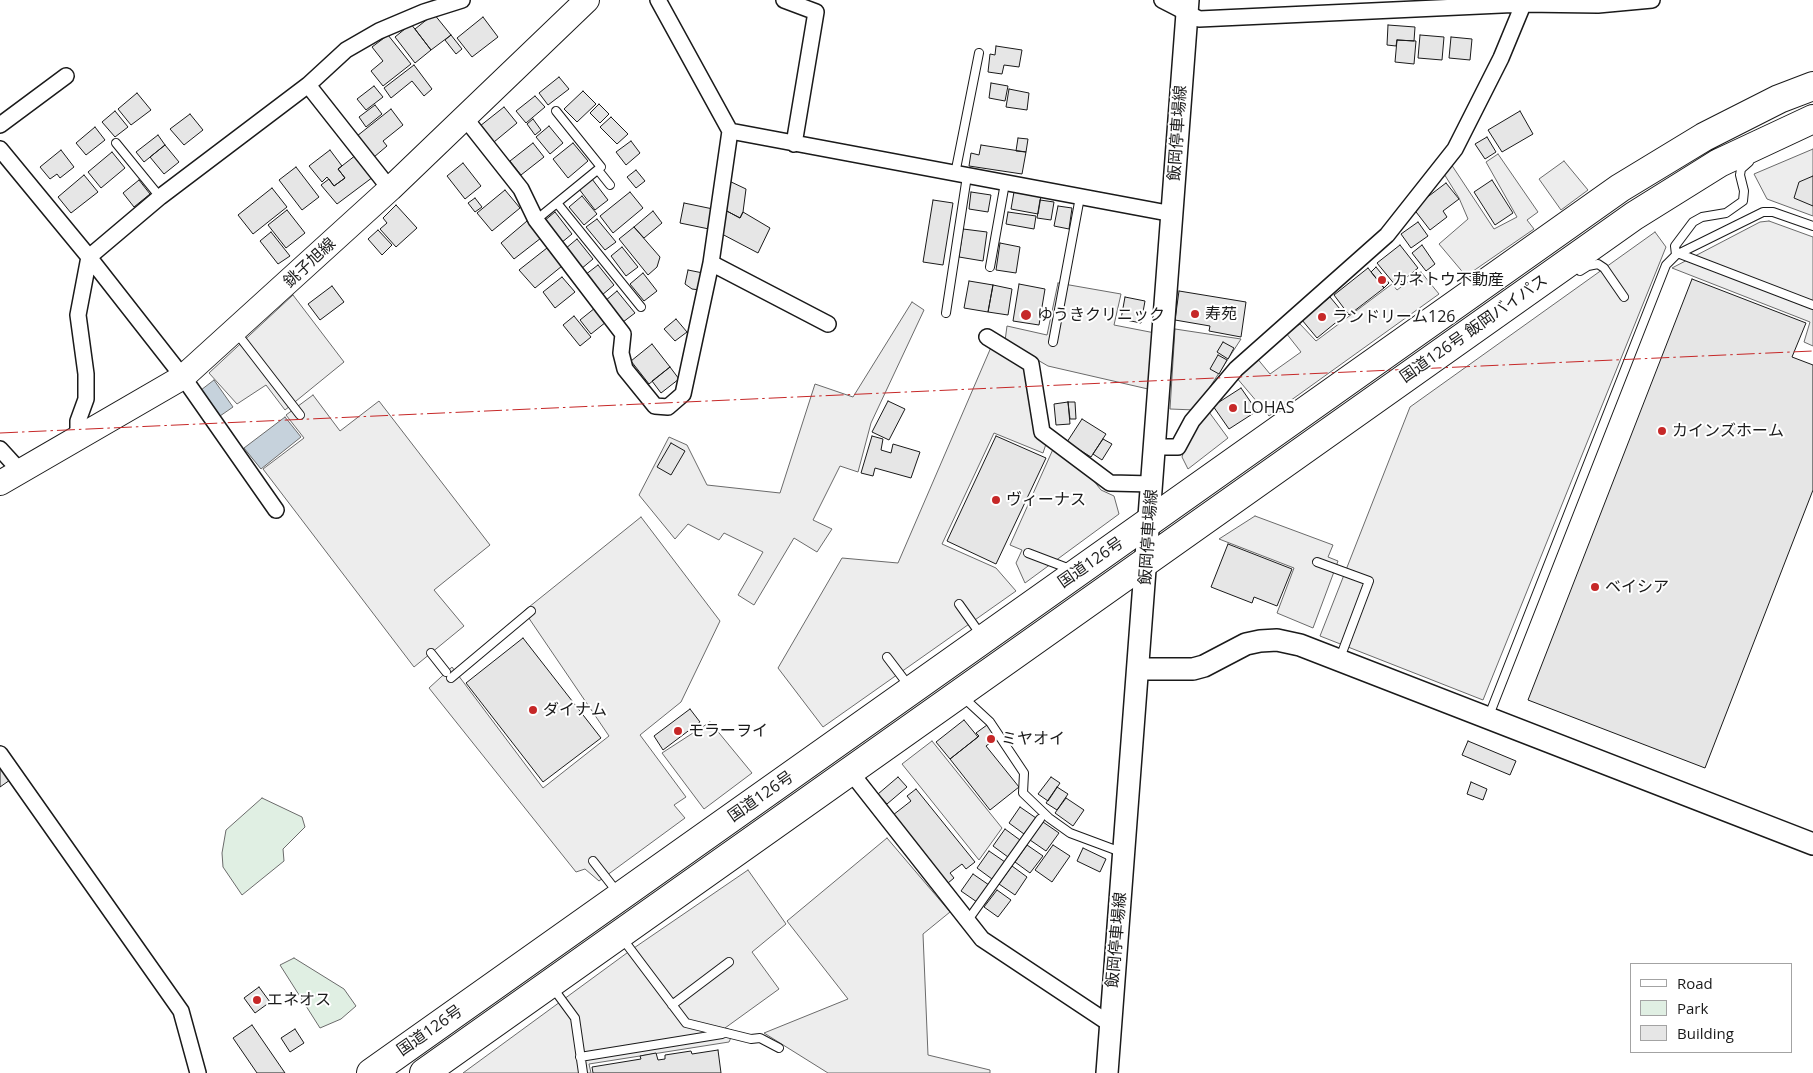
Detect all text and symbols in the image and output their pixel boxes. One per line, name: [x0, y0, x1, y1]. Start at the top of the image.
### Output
street label: 飯岡停車場線: [1165, 84, 1191, 182]
street label: 銚子旭線: [280, 234, 340, 292]
place label: カネトウ不動産: [1392, 270, 1504, 290]
street label: 国道126号 飯岡バイパス: [1397, 271, 1551, 387]
marker: カネトウ不動産: [1376, 274, 1388, 286]
place label: 寿苑: [1205, 304, 1237, 324]
place label: ゆうきクリニック: [1037, 305, 1165, 325]
place label: ランドリーム126: [1332, 307, 1455, 327]
marker: ゆうきクリニック: [1019, 308, 1033, 322]
marker: 寿苑: [1189, 308, 1201, 320]
marker: ランドリーム126: [1316, 311, 1328, 323]
place label: LOHAS: [1243, 398, 1294, 418]
marker: LOHAS: [1227, 402, 1239, 414]
place label: カインズホーム: [1672, 421, 1784, 441]
marker: カインズホーム: [1656, 425, 1668, 437]
street label: 飯岡停車場線: [1136, 488, 1162, 586]
place label: ヴィーナス: [1006, 490, 1086, 510]
marker: ヴィーナス: [990, 494, 1002, 506]
street label: 国道126号: [1055, 533, 1127, 593]
place label: ベイシア: [1605, 577, 1669, 597]
marker: ベイシア: [1589, 581, 1601, 593]
place label: ダイナム: [543, 700, 607, 720]
marker: ダイナム: [527, 704, 539, 716]
place label: モラーヲイ: [688, 721, 768, 741]
marker: モラーヲイ: [672, 725, 684, 737]
place label: ミヤオイ: [1001, 729, 1065, 749]
marker: ミヤオイ: [985, 733, 997, 745]
street label: 国道126号: [725, 767, 797, 827]
street label: 飯岡停車場線: [1103, 891, 1131, 989]
legend: [1630, 963, 1793, 1053]
text: Road: [1677, 973, 1713, 993]
place label: エネオス: [267, 990, 331, 1010]
marker: エネオス: [251, 994, 263, 1006]
text: Park: [1677, 998, 1708, 1018]
street label: 国道126号: [394, 1001, 466, 1061]
text: Building: [1677, 1023, 1734, 1043]

